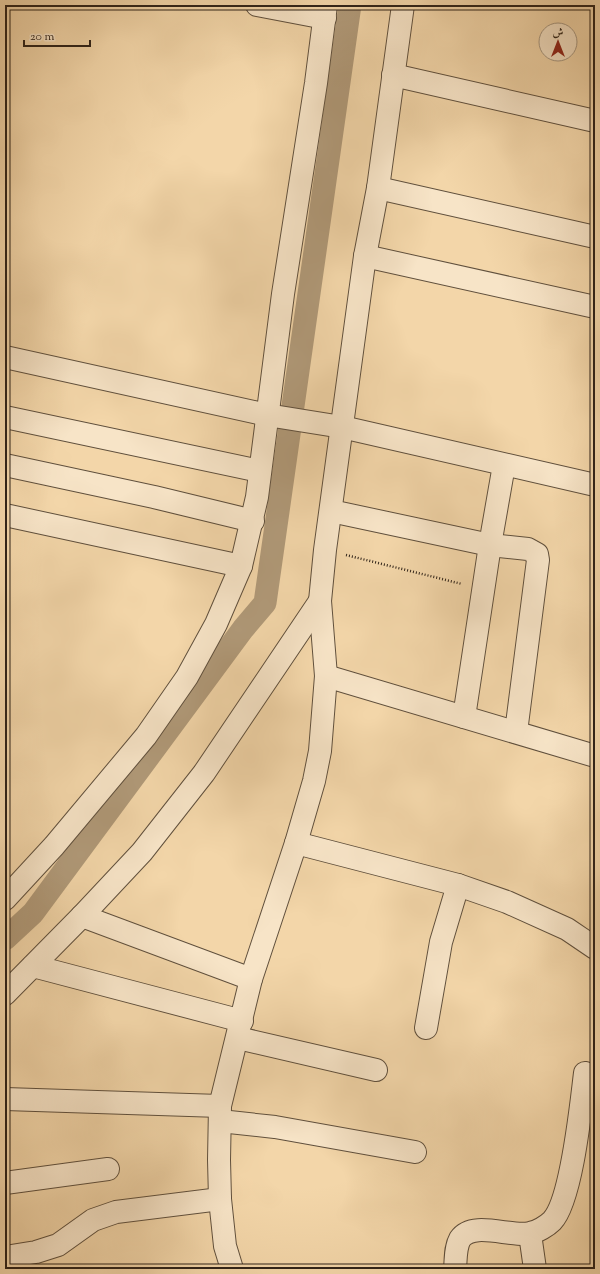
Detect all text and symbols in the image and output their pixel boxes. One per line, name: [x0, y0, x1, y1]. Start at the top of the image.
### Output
scale bar: [24, 22, 90, 48]
north arrow: [538, 22, 578, 62]
text: ش: [553, 25, 564, 41]
text: 20 m: [30, 28, 55, 46]

